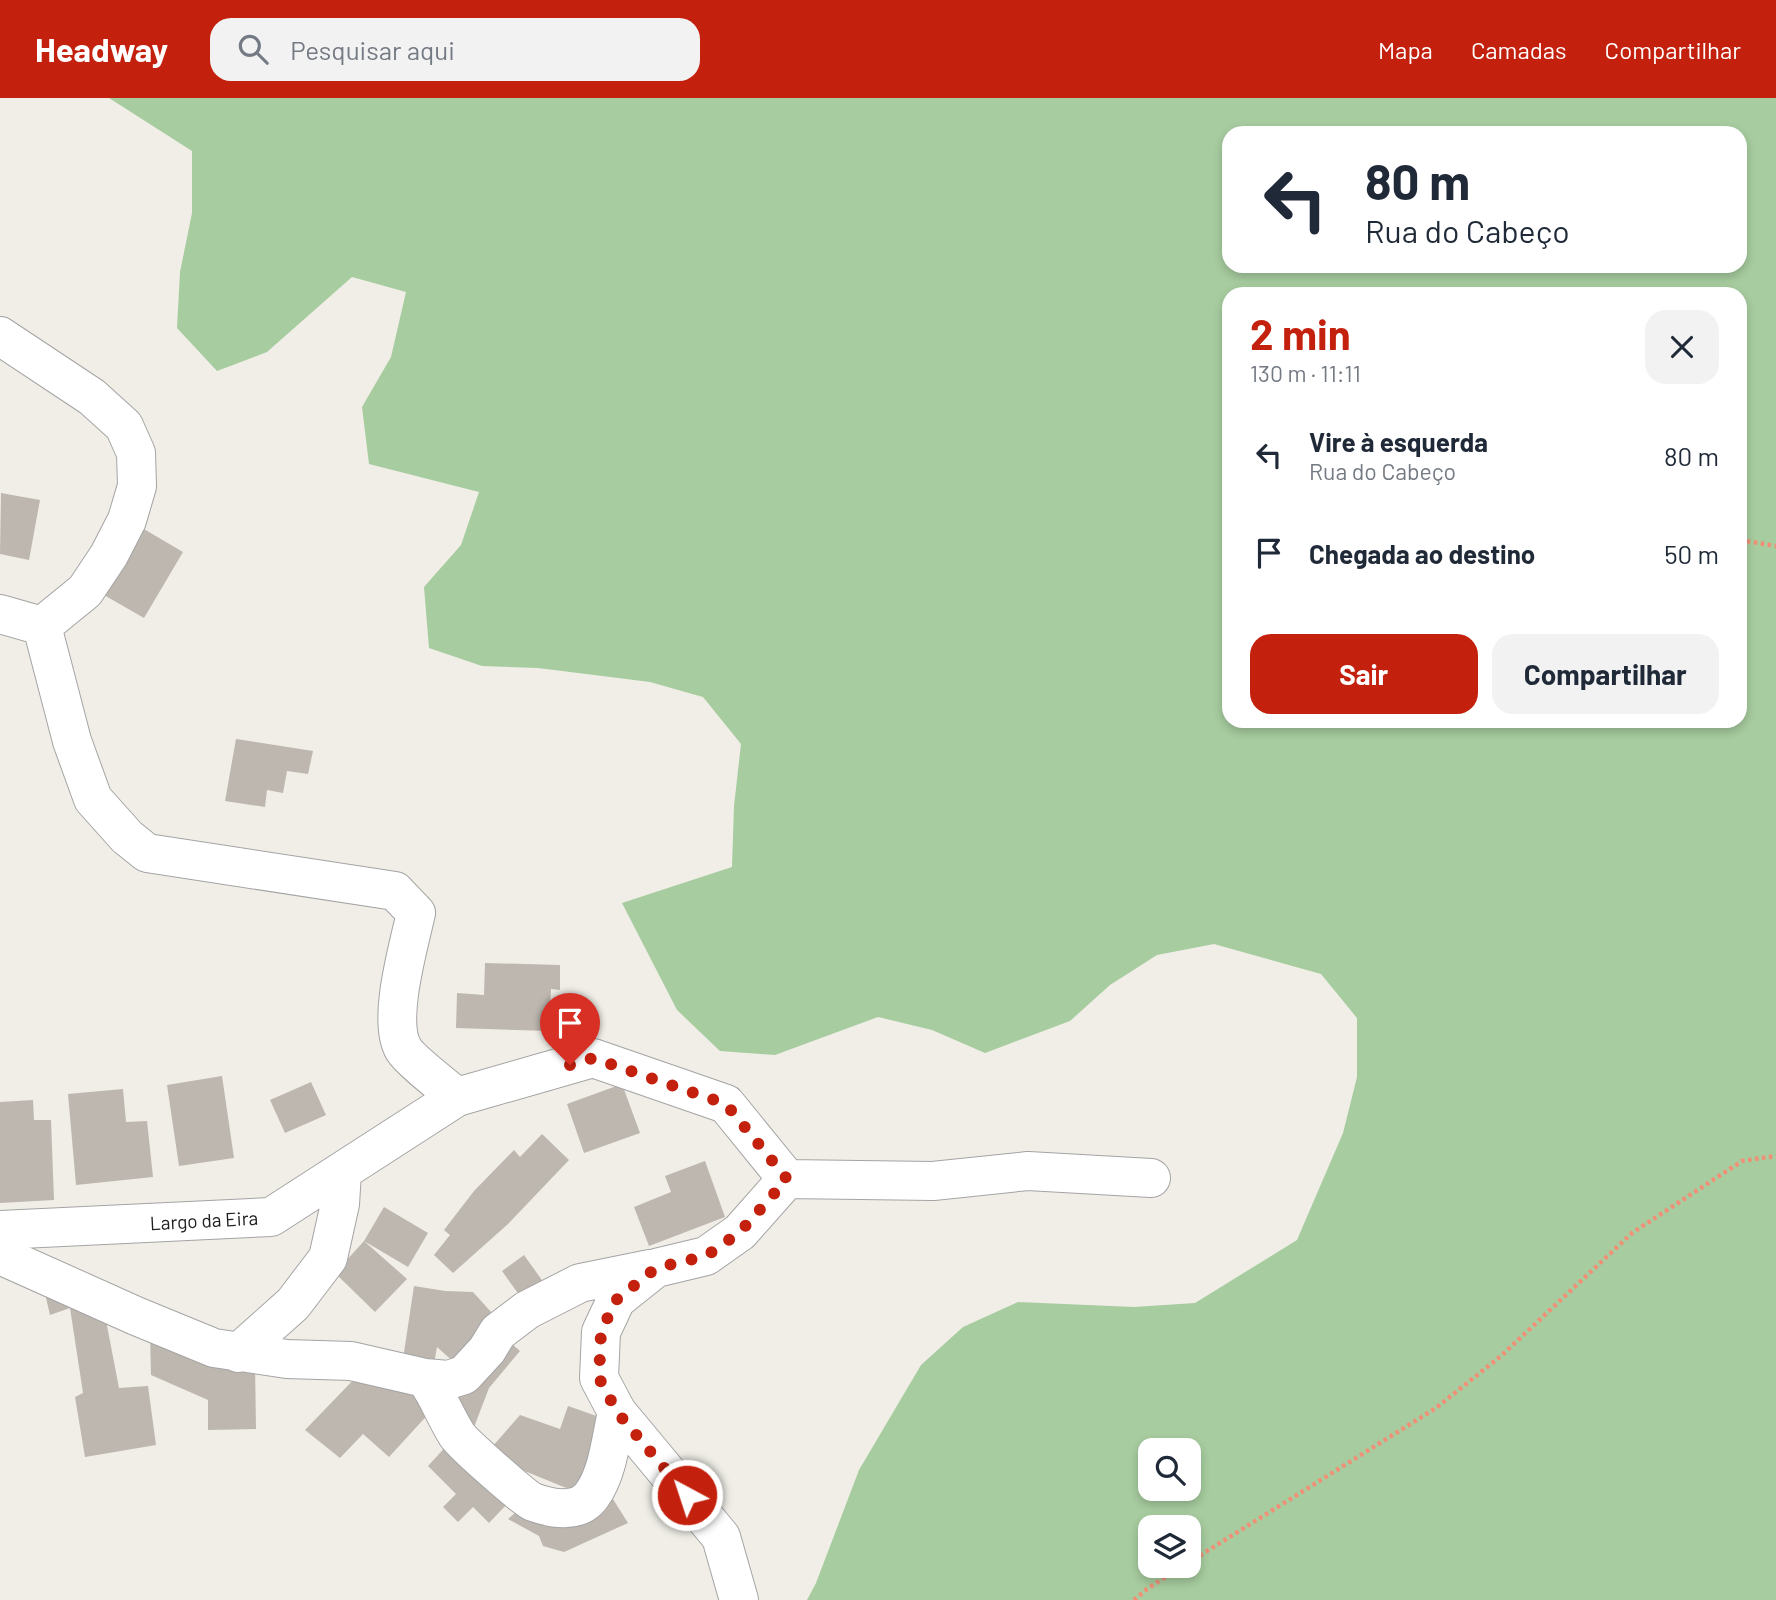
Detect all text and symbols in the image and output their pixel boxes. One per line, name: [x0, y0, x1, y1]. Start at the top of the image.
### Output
search box: [210, 18, 700, 81]
text: Headway: [35, 29, 168, 69]
icon: search: [234, 30, 272, 68]
text: Pesquisar aqui: [290, 34, 455, 65]
text: Mapa: [1378, 35, 1433, 64]
text: Camadas: [1471, 35, 1567, 64]
text: Compartilhar: [1605, 35, 1741, 64]
text: 80 m: [1365, 151, 1470, 210]
icon: left: [1250, 154, 1341, 245]
text: Rua do Cabeço: [1365, 211, 1570, 249]
text: 2 min: [1250, 308, 1351, 358]
button: close: [1645, 310, 1719, 384]
text: 130 m · 11:11: [1250, 359, 1361, 387]
text: Vire à esquerda: [1309, 426, 1488, 457]
icon: left: [1250, 436, 1288, 474]
text: 80 m: [1664, 440, 1719, 471]
text: Rua do Cabeço: [1309, 457, 1456, 485]
icon: arrive: [1250, 534, 1288, 572]
text: Chegada ao destino: [1309, 538, 1535, 569]
text: 50 m: [1664, 538, 1719, 569]
button: Sair: [1250, 634, 1478, 714]
button: Compartilhar: [1492, 634, 1719, 714]
pin: [540, 993, 600, 1065]
icon: arrive: [551, 1004, 589, 1042]
street label: Largo da Eira: [149, 1206, 259, 1234]
map controls: [1138, 1438, 1201, 1578]
button: search: [1138, 1438, 1201, 1501]
position arrow: [650, 1458, 724, 1532]
button: layers: [1138, 1515, 1201, 1578]

